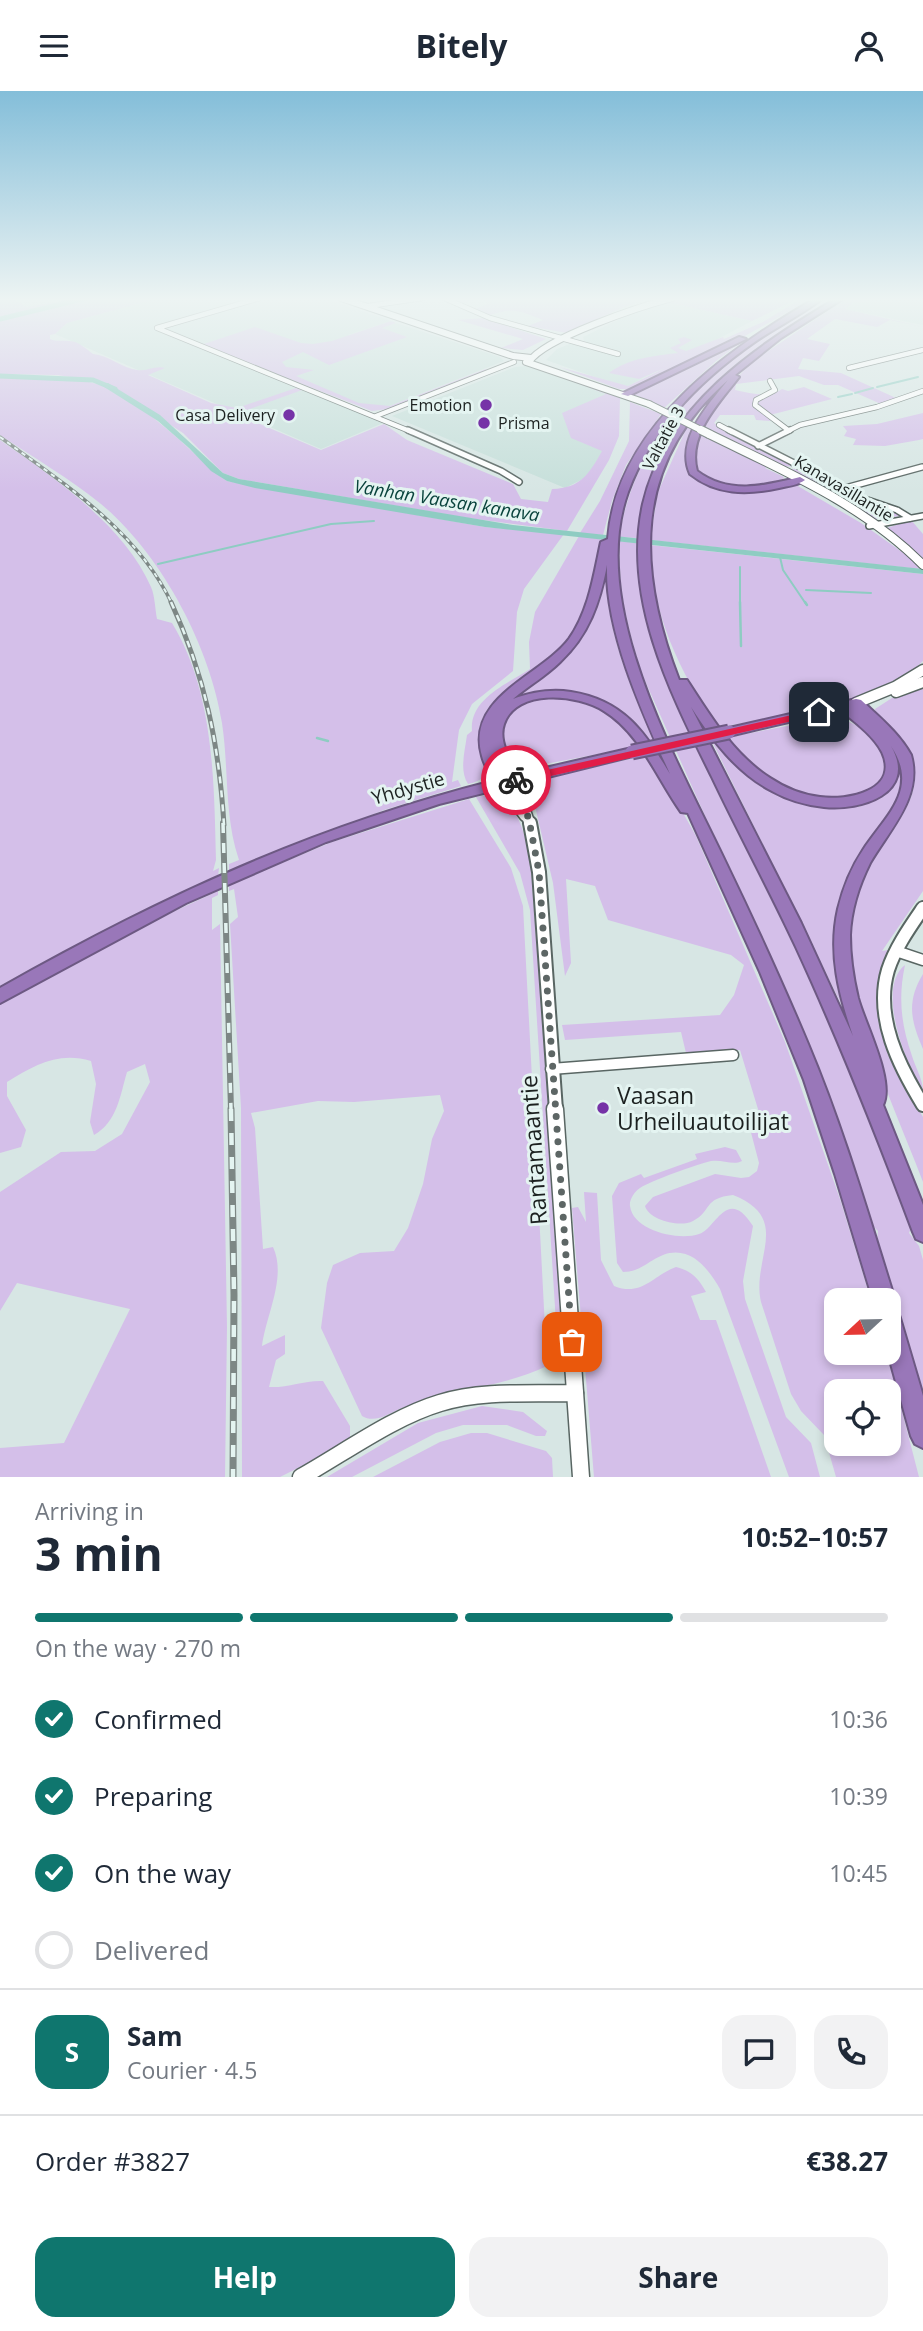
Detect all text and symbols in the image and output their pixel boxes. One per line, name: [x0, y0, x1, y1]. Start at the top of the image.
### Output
text: Bitely: [415, 24, 508, 67]
icon: menu: [35, 27, 73, 65]
icon: person: [850, 27, 888, 65]
place label: Emotion: [409, 394, 472, 416]
marker: Emotion: [478, 397, 494, 413]
street label: Valtatie 3: [637, 402, 689, 474]
place label: Casa Delivery: [175, 404, 276, 426]
marker: Casa Delivery: [281, 407, 297, 423]
place label: Prisma: [498, 412, 550, 434]
marker: Prisma: [476, 415, 492, 431]
street label: Kanavasillantie: [791, 450, 897, 526]
water label: Vanhan Vaasan kanava: [353, 473, 541, 527]
pin: [789, 682, 849, 742]
icon: home: [800, 693, 838, 731]
courier: [481, 745, 551, 815]
icon: bike: [497, 761, 535, 799]
street label: Yhdystie: [369, 765, 447, 811]
street label: Rantamaantie: [512, 1074, 554, 1226]
place label: Vaasan Urheiluautoilijat: [617, 1079, 789, 1137]
marker: Vaasan Urheiluautoilijat: [595, 1100, 611, 1116]
north arrow: [824, 1288, 901, 1365]
map controls: [824, 1288, 901, 1456]
pin: [542, 1312, 602, 1372]
icon: bag: [553, 1323, 591, 1361]
button: locate: [824, 1379, 901, 1456]
text: Arriving in: [35, 1495, 144, 1527]
text: 10:52–10:57: [741, 1519, 888, 1555]
text: 3 min: [35, 1522, 163, 1584]
text: On the way · 270 m: [35, 1632, 241, 1664]
icon: check: [35, 1700, 73, 1738]
text: Confirmed: [94, 1701, 222, 1737]
text: 10:36: [829, 1703, 888, 1735]
icon: check: [35, 1777, 73, 1815]
text: Preparing: [94, 1778, 212, 1814]
text: 10:39: [829, 1780, 888, 1812]
icon: check: [35, 1854, 73, 1892]
text: On the way: [94, 1855, 231, 1891]
text: 10:45: [829, 1857, 888, 1889]
text: Delivered: [94, 1932, 209, 1968]
button: chat: [722, 2015, 796, 2089]
button: phone: [814, 2015, 888, 2089]
text: Sam: [127, 2018, 183, 2054]
text: S: [65, 2034, 79, 2070]
text: Courier · 4.5: [127, 2054, 257, 2086]
text: Order #3827: [35, 2143, 190, 2179]
text: €38.27: [806, 2143, 888, 2179]
button: Help: [35, 2237, 455, 2317]
button: Share: [469, 2237, 888, 2317]

